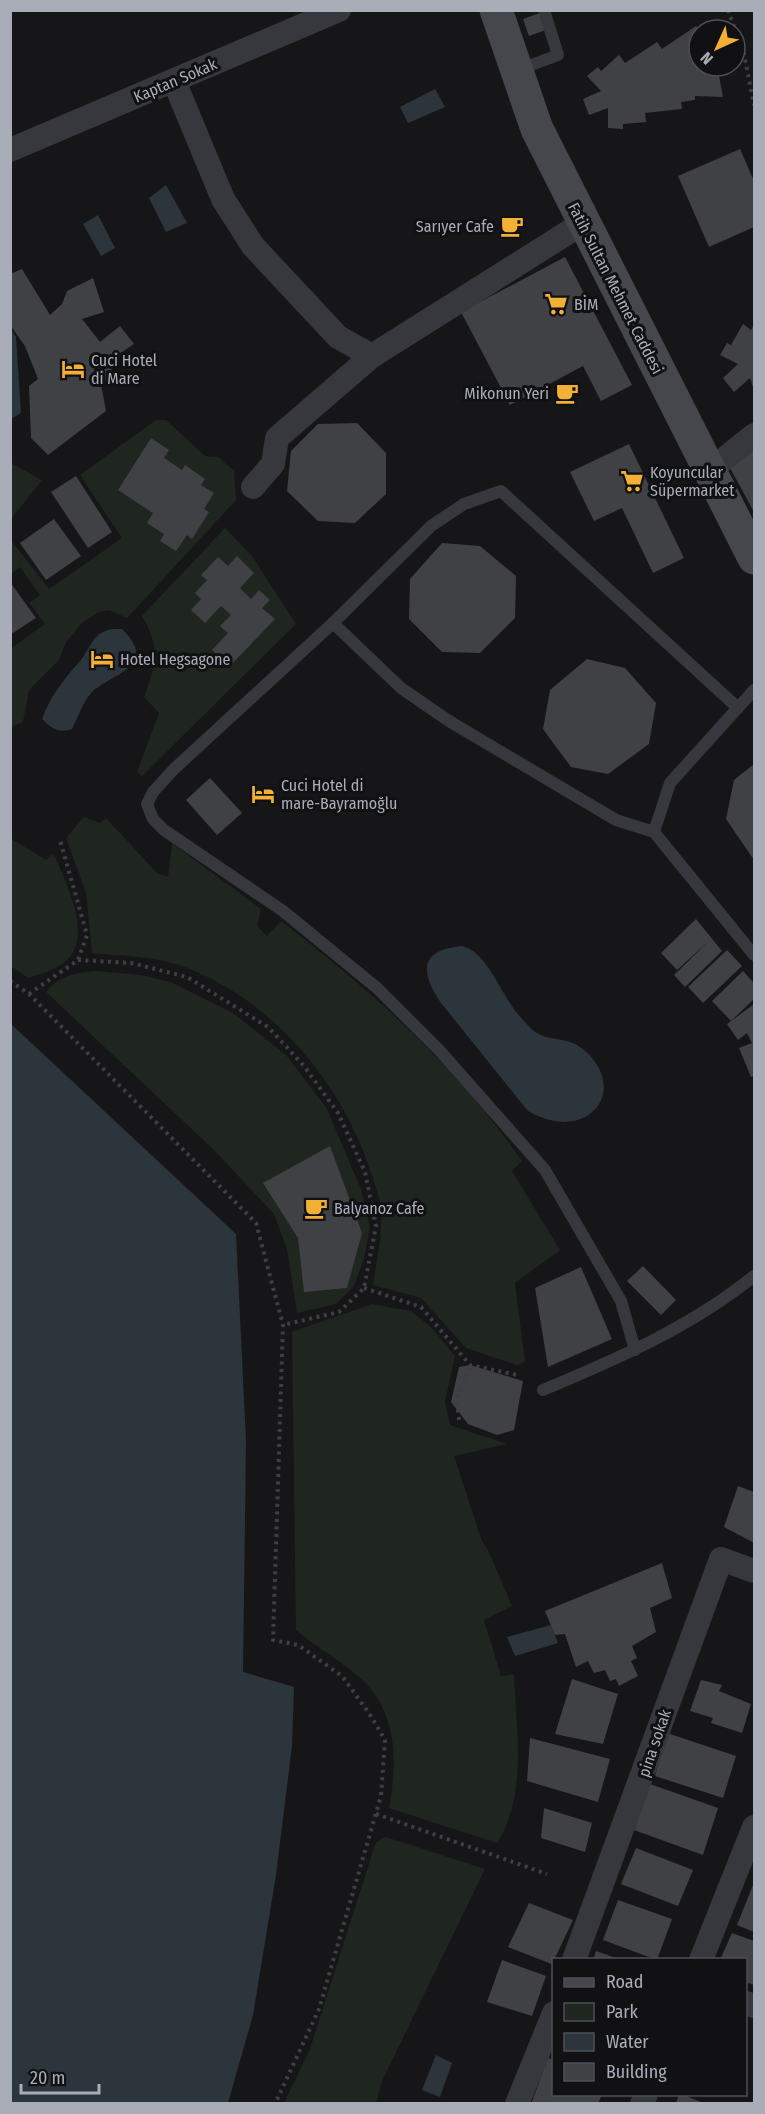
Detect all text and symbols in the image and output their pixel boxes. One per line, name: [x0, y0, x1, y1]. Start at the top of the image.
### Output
north arrow: [687, 18, 747, 78]
text: N: [697, 48, 717, 68]
street label: Kaptan Sokak: [131, 54, 220, 107]
street label: Fatih Sultan Mehmet Caddesi: [564, 199, 667, 377]
cafe icon: Sarıyer Cafe: [499, 213, 525, 239]
place label: Sarıyer Cafe: [416, 217, 494, 236]
supermarket icon: BİM: [543, 291, 569, 317]
place label: BİM: [574, 295, 598, 314]
place label: Cuci Hotel di Mare: [91, 351, 157, 388]
hotel icon: Cuci Hotel di Mare: [60, 356, 86, 382]
cafe icon: Mikonun Yeri: [554, 380, 580, 406]
place label: Mikonun Yeri: [464, 384, 549, 403]
place label: Koyuncular Süpermarket: [650, 463, 735, 500]
supermarket icon: Koyuncular Süpermarket: [619, 468, 645, 494]
hotel icon: Hotel Hegsagone: [89, 646, 115, 672]
place label: Hotel Hegsagone: [120, 650, 231, 669]
place label: Cuci Hotel di mare-Bayramoğlu: [281, 776, 397, 813]
hotel icon: Cuci Hotel di mare-Bayramoğlu: [250, 781, 276, 807]
cafe icon: Balyanoz Cafe: [303, 1195, 329, 1221]
place label: Balyanoz Cafe: [334, 1199, 425, 1218]
street label: pina sokak: [634, 1706, 675, 1780]
legend: [552, 1958, 747, 2096]
text: Road: [606, 1971, 643, 1993]
text: Park: [606, 2001, 639, 2023]
text: Water: [606, 2031, 649, 2053]
scale bar: [21, 2057, 99, 2095]
text: Building: [606, 2061, 667, 2083]
text: 20 m: [30, 2067, 65, 2089]

